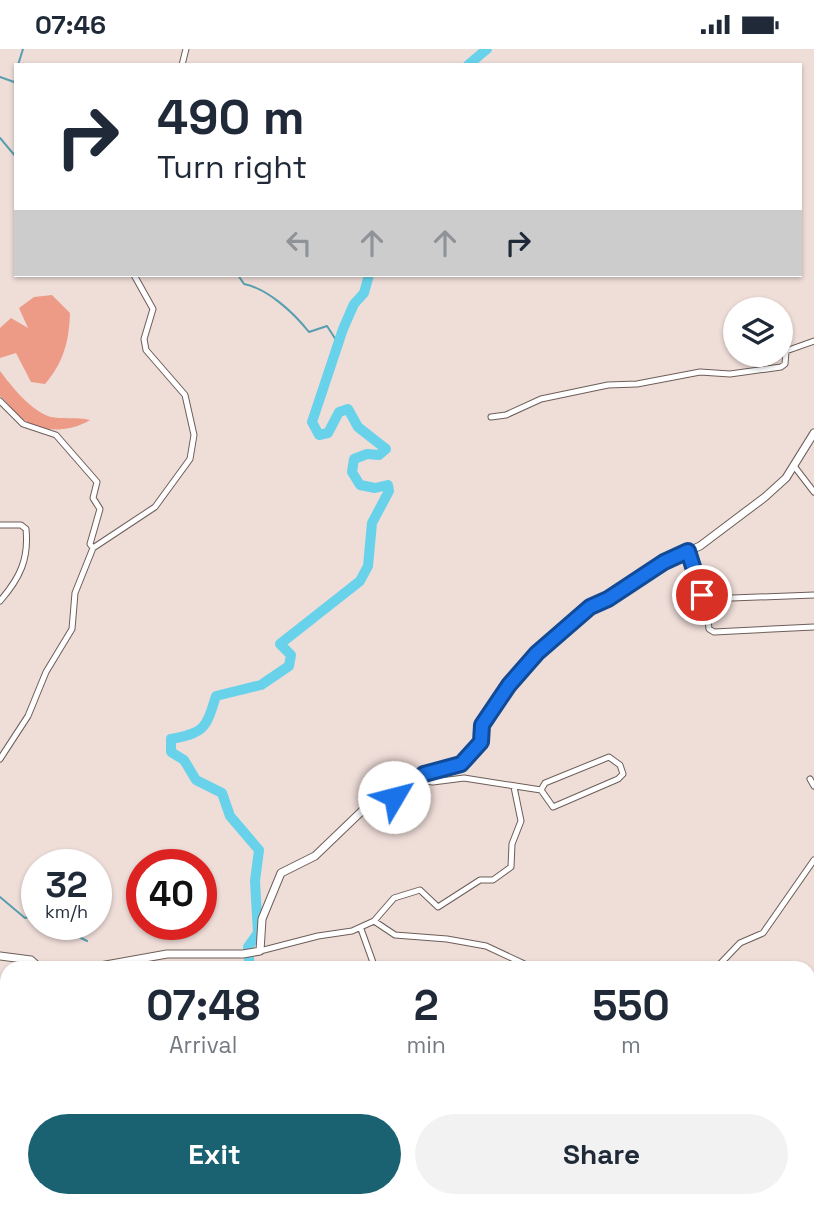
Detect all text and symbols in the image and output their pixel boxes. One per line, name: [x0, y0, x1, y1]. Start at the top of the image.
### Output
text: 07:46: [35, 8, 106, 42]
text: 490 m: [157, 86, 305, 148]
icon: right: [42, 91, 133, 182]
text: Turn right: [157, 147, 307, 187]
icon: left: [280, 224, 318, 262]
icon: ahead: [353, 224, 391, 262]
icon: ahead: [426, 224, 464, 262]
icon: right: [499, 224, 537, 262]
map controls: [723, 297, 793, 367]
button: layers: [723, 297, 793, 367]
pin: [672, 565, 732, 625]
icon: arrive: [683, 576, 721, 614]
position arrow: [357, 760, 431, 834]
speed limit sign: 40: [126, 849, 217, 940]
text: 32: [45, 863, 88, 907]
text: km/h: [45, 900, 88, 923]
text: 07:48: [146, 979, 260, 1032]
text: 2: [414, 979, 439, 1032]
text: 550: [592, 979, 670, 1032]
text: Arrival: [169, 1030, 237, 1060]
text: min: [406, 1030, 446, 1060]
text: m: [621, 1030, 641, 1060]
button: Exit: [28, 1114, 401, 1194]
button: Share: [415, 1114, 788, 1194]

